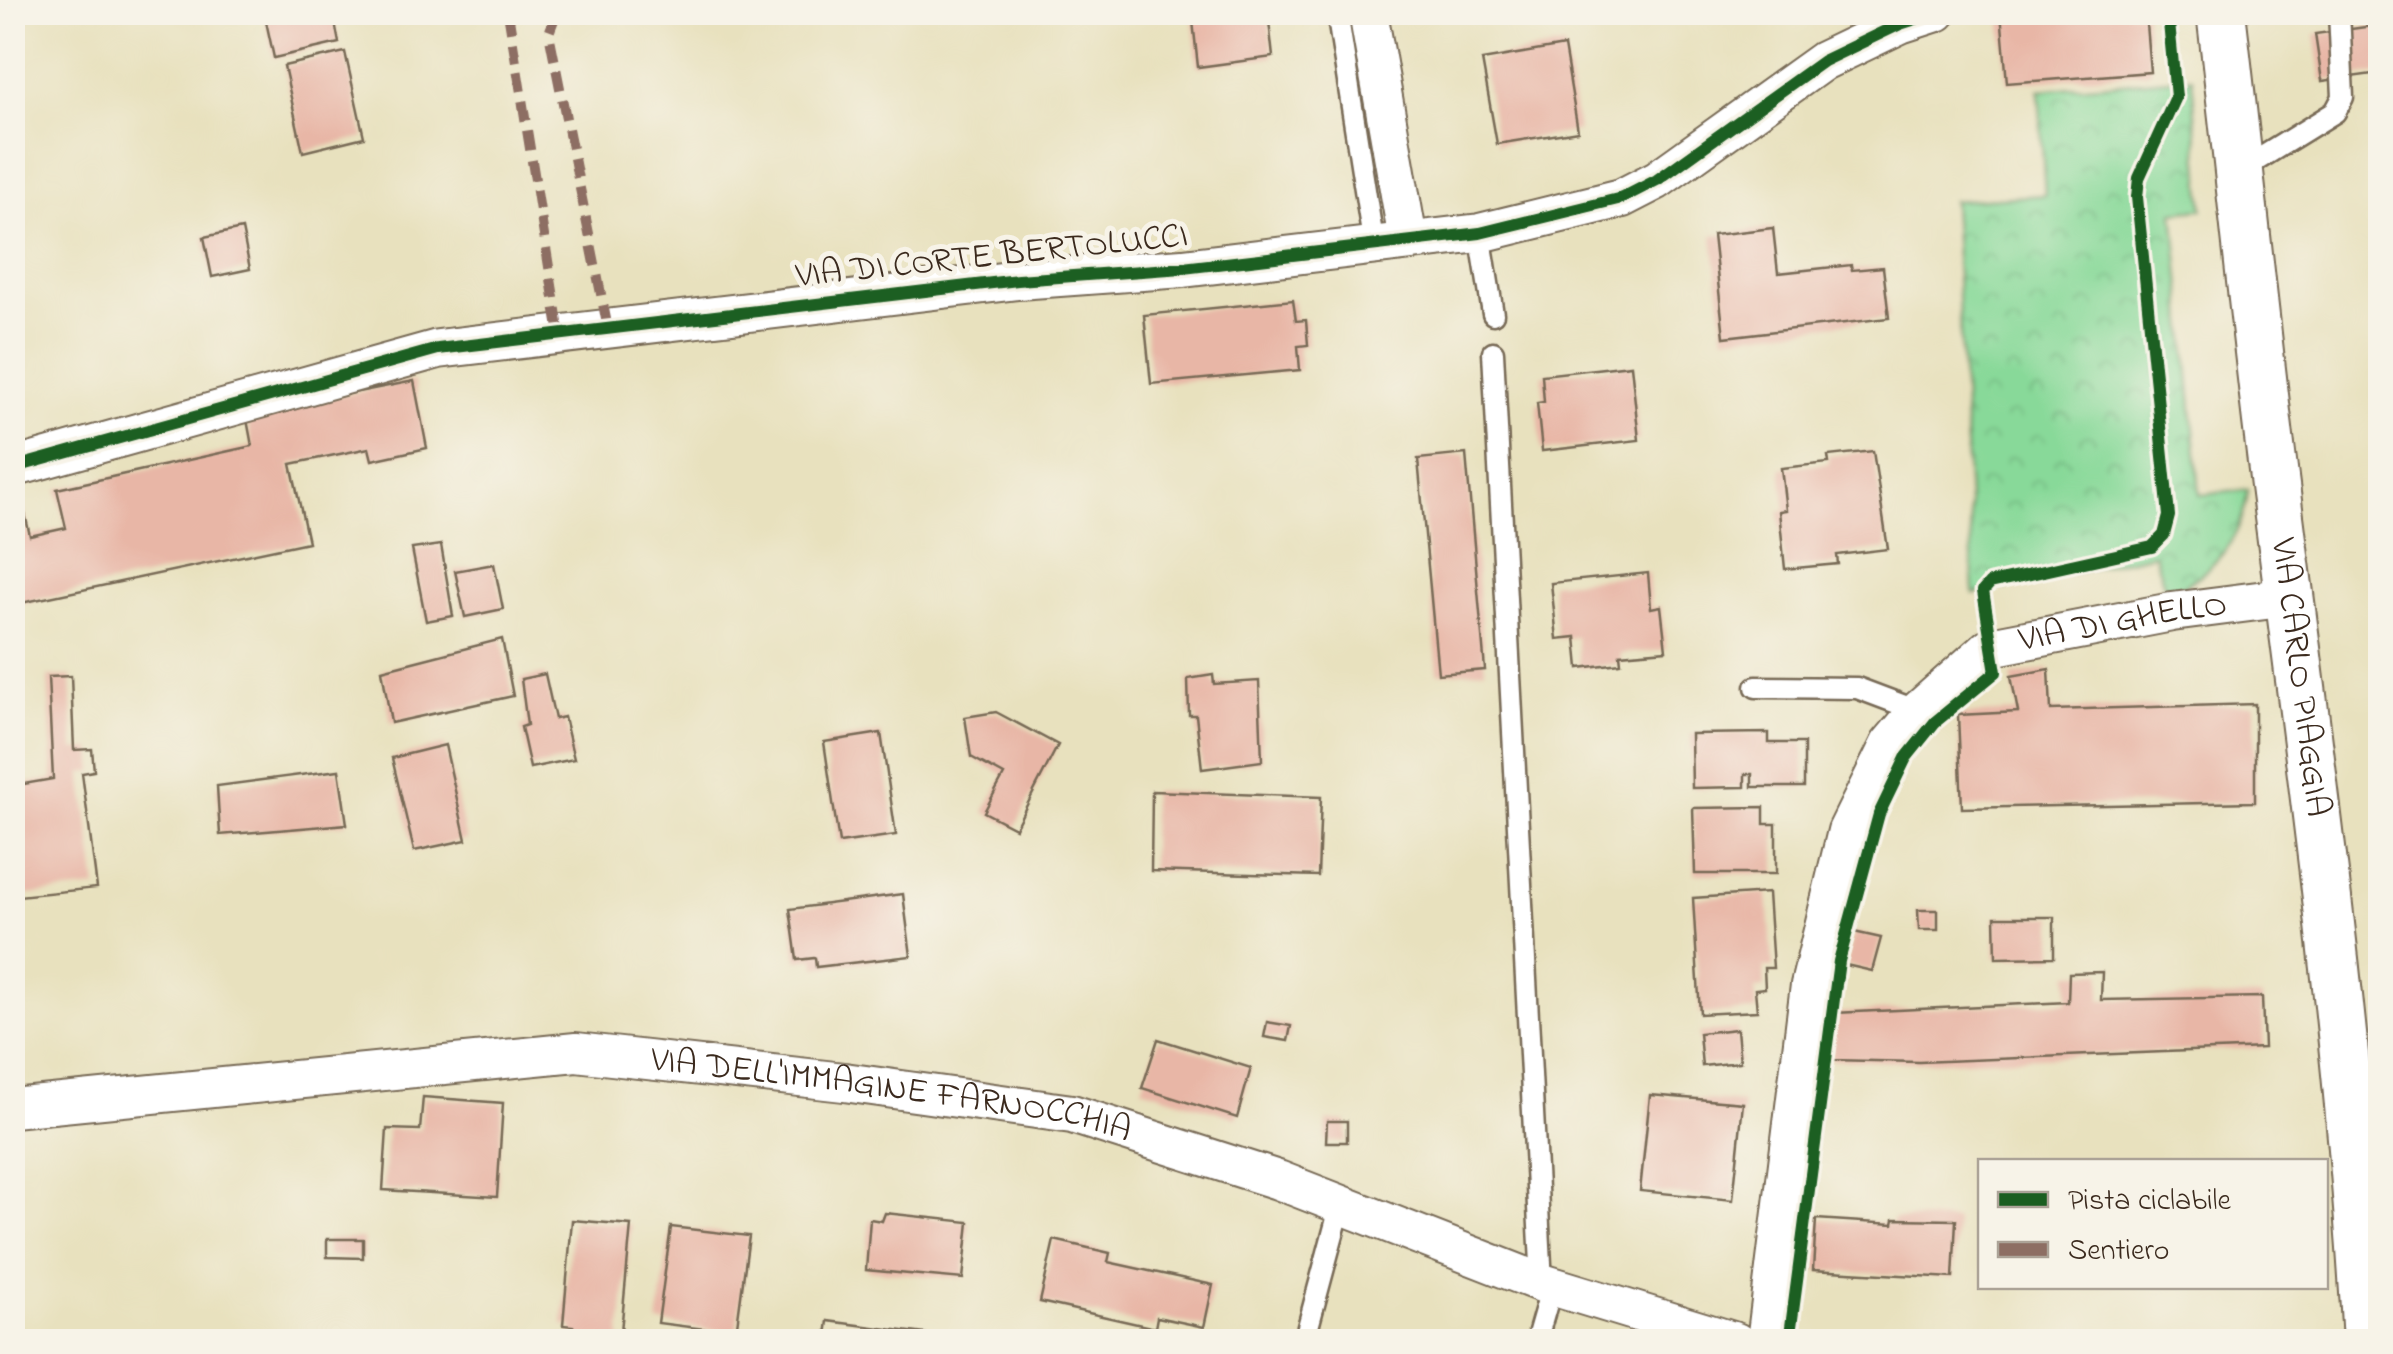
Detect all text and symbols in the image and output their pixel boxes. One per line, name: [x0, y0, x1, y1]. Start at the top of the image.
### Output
street label: VIA DI CORTE BERTOLUCCI: [792, 211, 1191, 303]
street label: VIA CARLO PIAGGIA: [2256, 534, 2343, 820]
street label: VIA DI GHELLO: [2014, 580, 2230, 667]
street label: VIA DELL'IMMAGINE FARNOCCHIA: [647, 1035, 1138, 1157]
legend: [1978, 1159, 2328, 1289]
text: Pista ciclabile: [2068, 1180, 2232, 1224]
text: Sentiero: [2068, 1230, 2169, 1274]

